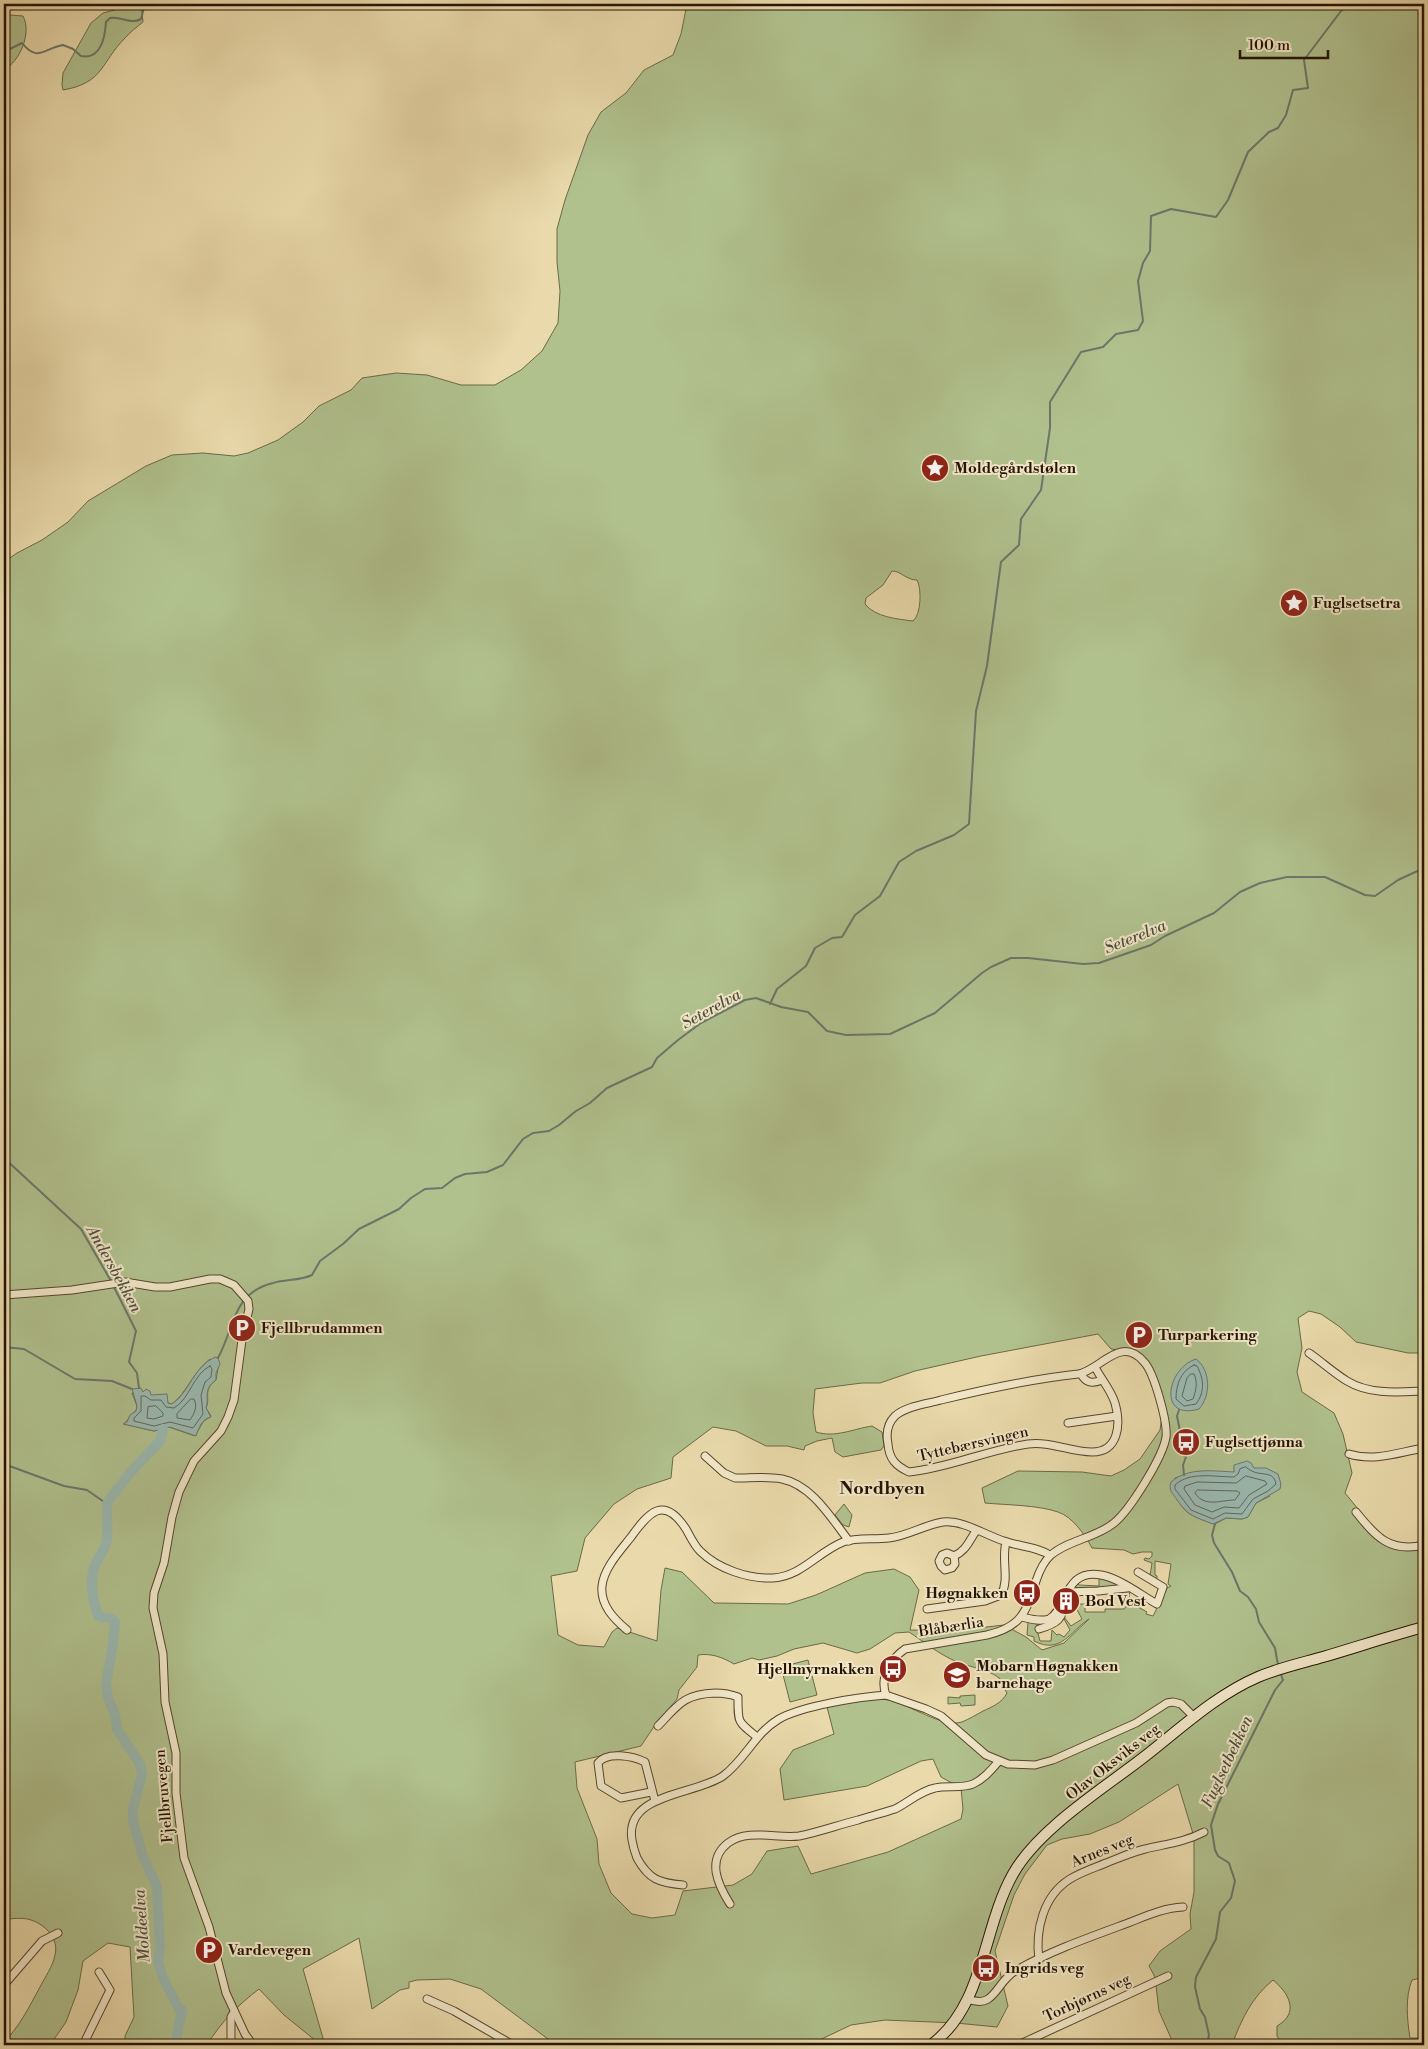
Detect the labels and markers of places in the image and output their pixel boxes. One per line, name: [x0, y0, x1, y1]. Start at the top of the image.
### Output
place icon: Moldegårdstølen: [920, 453, 950, 483]
place label: Moldegårdstølen: [954, 459, 1077, 478]
place icon: Fuglsetsetra: [1279, 588, 1309, 618]
place label: Fuglsetsetra: [1313, 594, 1402, 613]
parking icon: Fjellbrudammen: [227, 1313, 257, 1343]
place label: Fjellbrudammen: [261, 1319, 383, 1338]
parking icon: Turparkering: [1124, 1320, 1154, 1350]
place label: Turparkering: [1158, 1326, 1257, 1345]
bus stop icon: Fuglsettjønna: [1171, 1427, 1201, 1457]
place label: Fuglsettjønna: [1205, 1433, 1304, 1452]
bus stop icon: Høgnakken: [1012, 1578, 1042, 1608]
place label: Høgnakken: [925, 1584, 1009, 1603]
building icon: Bod Vest: [1051, 1586, 1081, 1616]
place label: Bod Vest: [1085, 1592, 1147, 1611]
bus stop icon: Hjellmyrnakken: [878, 1654, 908, 1684]
place label: Mobarn Høgnakken barnehage: [976, 1657, 1119, 1693]
place label: Hjellmyrnakken: [757, 1660, 875, 1679]
school or university icon: Mobarn Høgnakken barnehage: [942, 1660, 972, 1690]
parking icon: Vardevegen: [194, 1935, 224, 1965]
place label: Vardevegen: [227, 1941, 312, 1960]
bus stop icon: Ingrids veg: [971, 1953, 1001, 1983]
place label: Ingrids veg: [1005, 1959, 1084, 1978]

